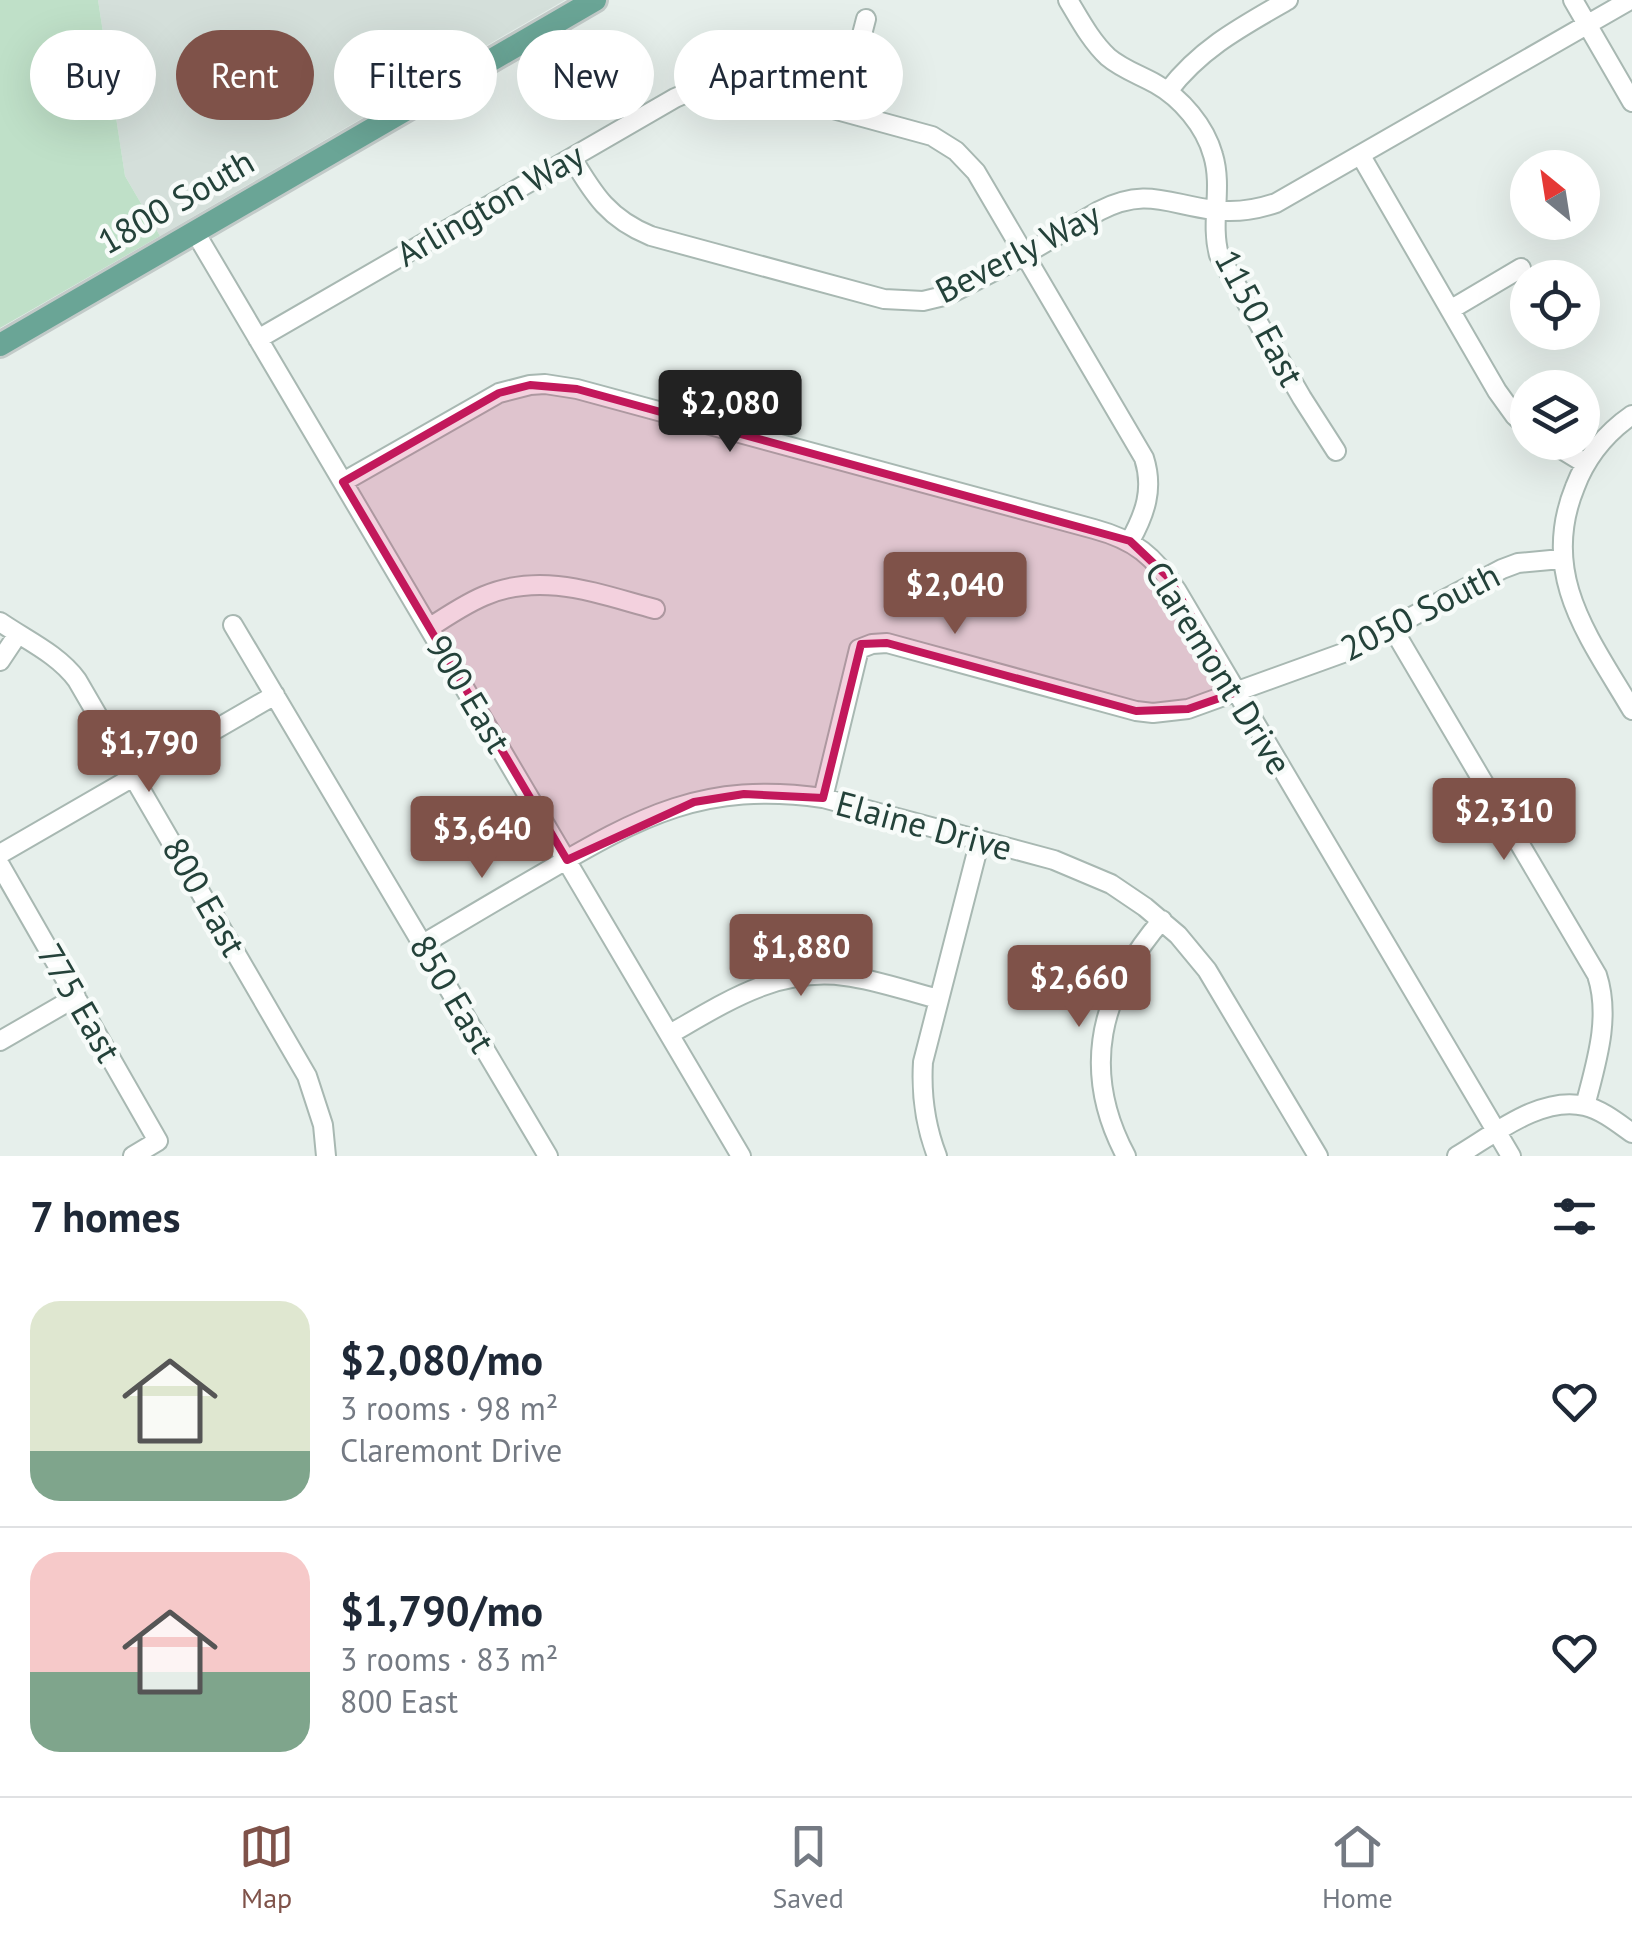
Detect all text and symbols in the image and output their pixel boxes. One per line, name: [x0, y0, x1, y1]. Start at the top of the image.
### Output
chip: Buy: [30, 30, 156, 120]
chip: Rent: [176, 30, 314, 120]
chip: Filters: [334, 30, 497, 120]
chip: New: [517, 30, 654, 120]
chip: Apartment: [674, 30, 903, 120]
street label: Arlington Way: [387, 132, 592, 276]
street label: 1800 South: [89, 138, 262, 264]
north arrow: [1510, 150, 1600, 240]
map controls: [1510, 150, 1600, 460]
street label: Beverly Way: [927, 191, 1108, 313]
street label: 1150 East: [1205, 241, 1315, 394]
button: locate: [1510, 260, 1600, 350]
pin: $2,080: [649, 370, 811, 455]
button: layers: [1510, 370, 1600, 460]
text: $2,080: [681, 381, 779, 423]
street label: 2050 South: [1332, 551, 1507, 671]
pin: $2,040: [874, 552, 1036, 637]
street label: Claremont Drive: [1135, 552, 1303, 783]
text: $2,040: [906, 563, 1004, 605]
street label: 900 East: [416, 626, 522, 761]
pin: $1,790: [68, 710, 230, 795]
text: $1,790: [100, 721, 198, 763]
pin: $2,310: [1423, 778, 1585, 863]
street label: Elaine Drive: [831, 779, 1017, 871]
text: $2,310: [1455, 789, 1553, 831]
pin: $3,640: [401, 796, 563, 881]
text: $3,640: [433, 807, 531, 849]
street label: 800 East: [153, 829, 257, 964]
pin: $1,880: [720, 914, 882, 999]
text: $1,880: [752, 925, 850, 967]
street label: 850 East: [400, 926, 506, 1061]
street label: 775 East: [28, 935, 132, 1070]
pin: $2,660: [998, 945, 1160, 1030]
text: $2,660: [1030, 956, 1128, 998]
text: 7 homes: [30, 1189, 181, 1244]
icon: filters: [1547, 1189, 1602, 1244]
text: $2,080/mo: [340, 1332, 543, 1387]
icon: home: [110, 1341, 230, 1461]
icon: heart: [1547, 1374, 1602, 1429]
text: 3 rooms · 98 m²: [340, 1387, 558, 1429]
text: Claremont Drive: [340, 1429, 562, 1471]
text: $1,790/mo: [340, 1583, 543, 1638]
icon: home: [110, 1592, 230, 1712]
icon: heart: [1547, 1625, 1602, 1680]
text: 3 rooms · 83 m²: [340, 1638, 558, 1680]
text: 800 East: [340, 1680, 458, 1722]
tab: Map: [239, 1819, 294, 1916]
tab: Saved: [772, 1819, 844, 1916]
tab: Home: [1322, 1819, 1393, 1916]

